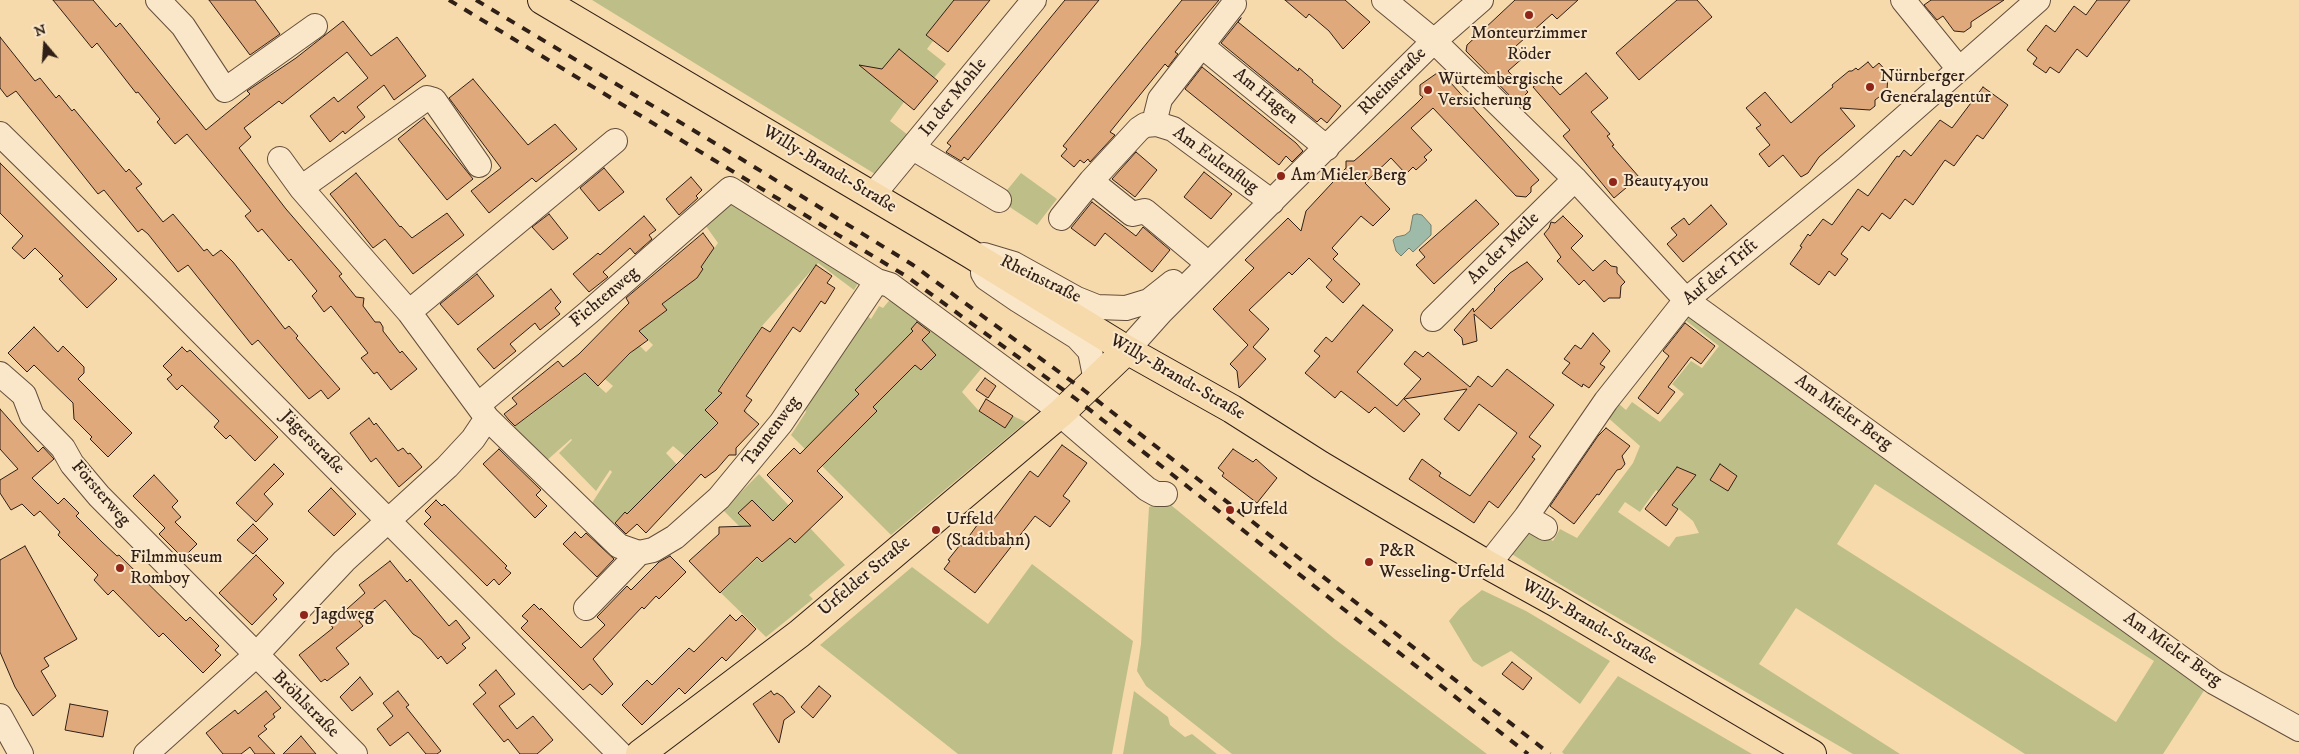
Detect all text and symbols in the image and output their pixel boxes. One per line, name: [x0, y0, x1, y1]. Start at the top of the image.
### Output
marker: Monteurzimmer Röder: [1523, 9, 1535, 21]
north arrow: [20, 20, 70, 70]
text: N: [32, 20, 49, 41]
place label: Monteurzimmer Röder: [1471, 23, 1587, 66]
street label: Rheinstraße: [1354, 43, 1432, 121]
street label: In der Mohle: [916, 54, 992, 142]
street label: Am Hagen: [1228, 64, 1302, 130]
place label: Nürnberger Generalagentur: [1880, 66, 1991, 108]
place label: Würtembergische Versicherung: [1438, 69, 1563, 112]
marker: Nürnberger Generalagentur: [1864, 81, 1876, 93]
marker: Würtembergische Versicherung: [1422, 84, 1434, 96]
street label: Willy-Brandt-Straße: [758, 121, 900, 219]
street label: Am Eulenflug: [1168, 123, 1262, 199]
place label: Am Mieler Berg: [1291, 165, 1406, 187]
marker: Am Mieler Berg: [1275, 170, 1287, 182]
place label: Beauty4you: [1623, 171, 1709, 193]
marker: Beauty4you: [1607, 176, 1619, 188]
street label: An der Meile: [1464, 209, 1544, 289]
street label: Auf der Trift: [1679, 235, 1763, 311]
street label: Rheinstraße: [996, 251, 1084, 309]
street label: Fichtenweg: [566, 263, 644, 333]
street label: Willy-Brandt-Straße: [1106, 331, 1248, 425]
street label: Am Mieler Berg: [1790, 370, 1896, 456]
street label: Tannenweg: [738, 392, 806, 472]
street label: Jägerstraße: [275, 406, 349, 480]
street label: Försterweg: [66, 457, 134, 531]
place label: Urfeld: [1240, 499, 1288, 521]
marker: Urfeld: [1224, 504, 1236, 516]
place label: Urfeld (Stadtbahn): [946, 509, 1031, 552]
marker: Urfeld (Stadtbahn): [930, 524, 942, 536]
street label: Urfelder Straße: [815, 532, 915, 622]
place label: P&R Wesseling-Urfeld: [1379, 541, 1505, 584]
place label: Filmmuseum Romboy: [130, 547, 222, 590]
marker: P&R Wesseling-Urfeld: [1363, 556, 1375, 568]
marker: Filmmuseum Romboy: [114, 562, 126, 574]
street label: Willy-Brandt-Straße: [1518, 576, 1660, 670]
place label: Jagdweg: [314, 604, 374, 626]
street label: Am Mieler Berg: [2119, 608, 2225, 692]
marker: Jagdweg: [298, 609, 310, 621]
street label: Bröhlstraße: [267, 667, 343, 743]

